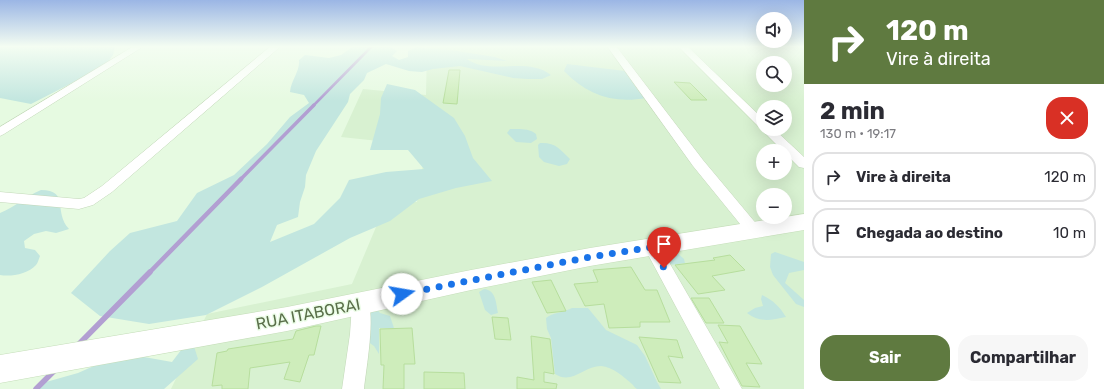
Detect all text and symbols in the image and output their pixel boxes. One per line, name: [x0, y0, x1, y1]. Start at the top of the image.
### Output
map controls: [756, 12, 792, 224]
button: sound: [756, 12, 792, 48]
text: 120 m: [886, 14, 969, 47]
icon: right: [820, 16, 872, 68]
text: Vire à direita: [886, 48, 991, 70]
button: search: [756, 56, 792, 92]
text: 2 min: [820, 97, 885, 125]
button: close: [1046, 97, 1088, 139]
button: layers: [756, 100, 792, 136]
text: 130 m · 19:17: [820, 126, 896, 141]
button: +: [756, 144, 792, 180]
icon: right: [822, 166, 844, 188]
text: Vire à direita: [856, 168, 951, 186]
text: 120 m: [1044, 168, 1086, 186]
button: −: [756, 188, 792, 224]
icon: arrive: [822, 222, 844, 244]
text: Chegada ao destino: [856, 224, 1003, 242]
text: 10 m: [1053, 224, 1086, 242]
pin: [647, 227, 681, 268]
icon: arrive: [653, 233, 675, 255]
position arrow: [381, 273, 423, 315]
street label: RUA ITABORAI: [254, 295, 362, 333]
button: Sair: [820, 335, 950, 381]
button: Compartilhar: [958, 335, 1088, 381]

